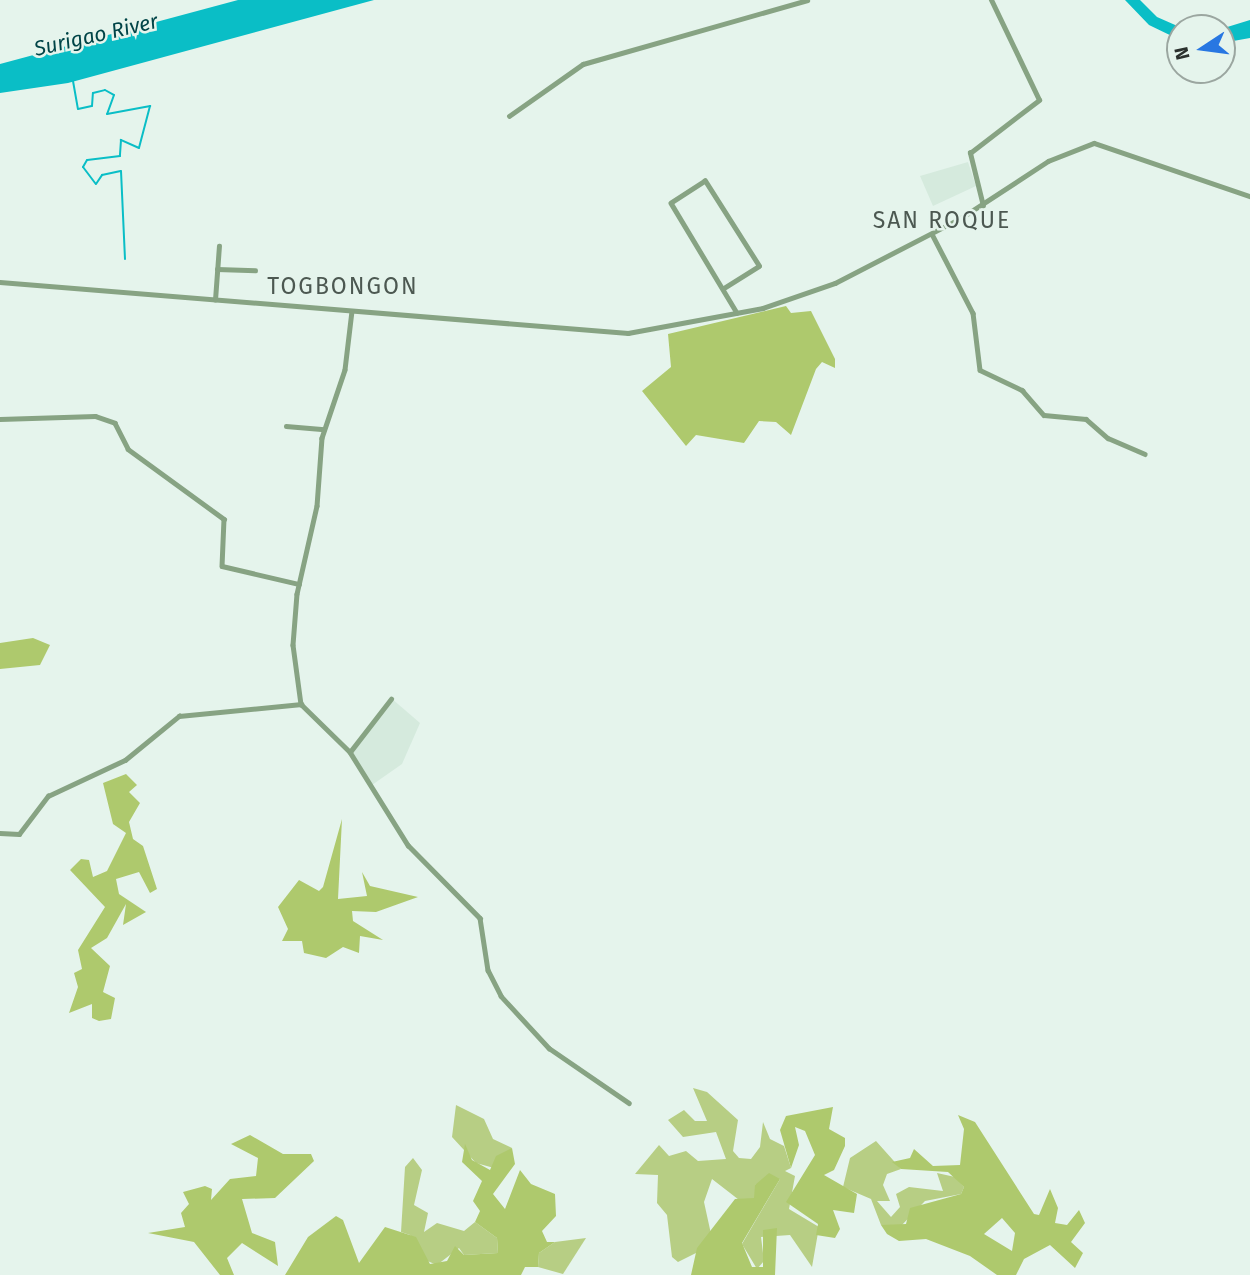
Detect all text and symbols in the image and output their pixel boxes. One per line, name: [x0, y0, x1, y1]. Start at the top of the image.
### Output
water label: Surigao River: [32, 9, 160, 61]
north arrow: [1166, 14, 1236, 84]
text: N: [1169, 45, 1195, 62]
district label: SAN ROQUE: [874, 206, 1010, 234]
district label: TOGBONGON: [268, 272, 418, 300]

